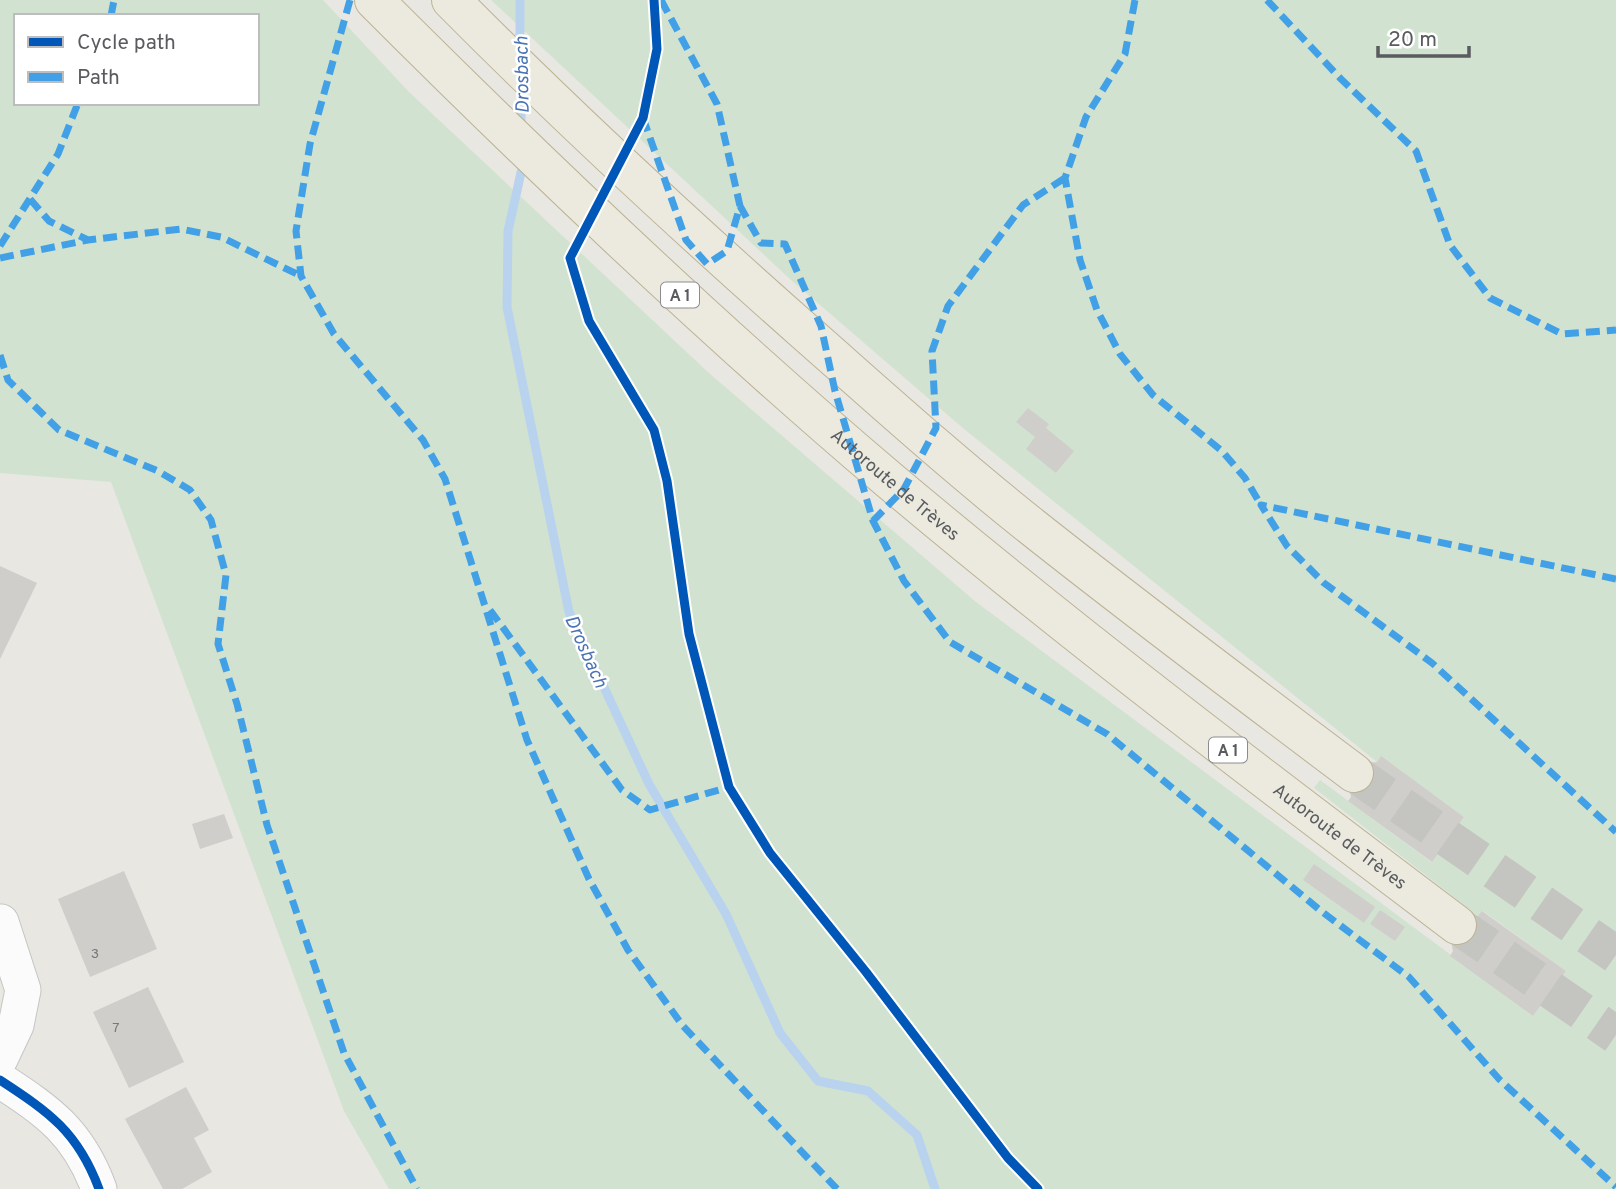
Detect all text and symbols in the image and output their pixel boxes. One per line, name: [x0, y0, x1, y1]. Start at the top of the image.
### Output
legend: [14, 14, 259, 105]
scale bar: [1378, 14, 1469, 58]
text: 20 m: [1388, 27, 1437, 54]
text: Cycle path: [77, 30, 176, 57]
water label: Drosbach: [510, 35, 536, 114]
text: Path: [77, 65, 120, 92]
road number: A 1: [661, 282, 699, 308]
street label: Autoroute de Trèves: [825, 425, 964, 547]
water label: Drosbach: [558, 612, 612, 693]
road number: A 1: [1209, 737, 1247, 762]
street label: Autoroute de Trèves: [1267, 779, 1411, 896]
house number: 3: [91, 946, 99, 963]
house number: 7: [112, 1020, 120, 1037]

